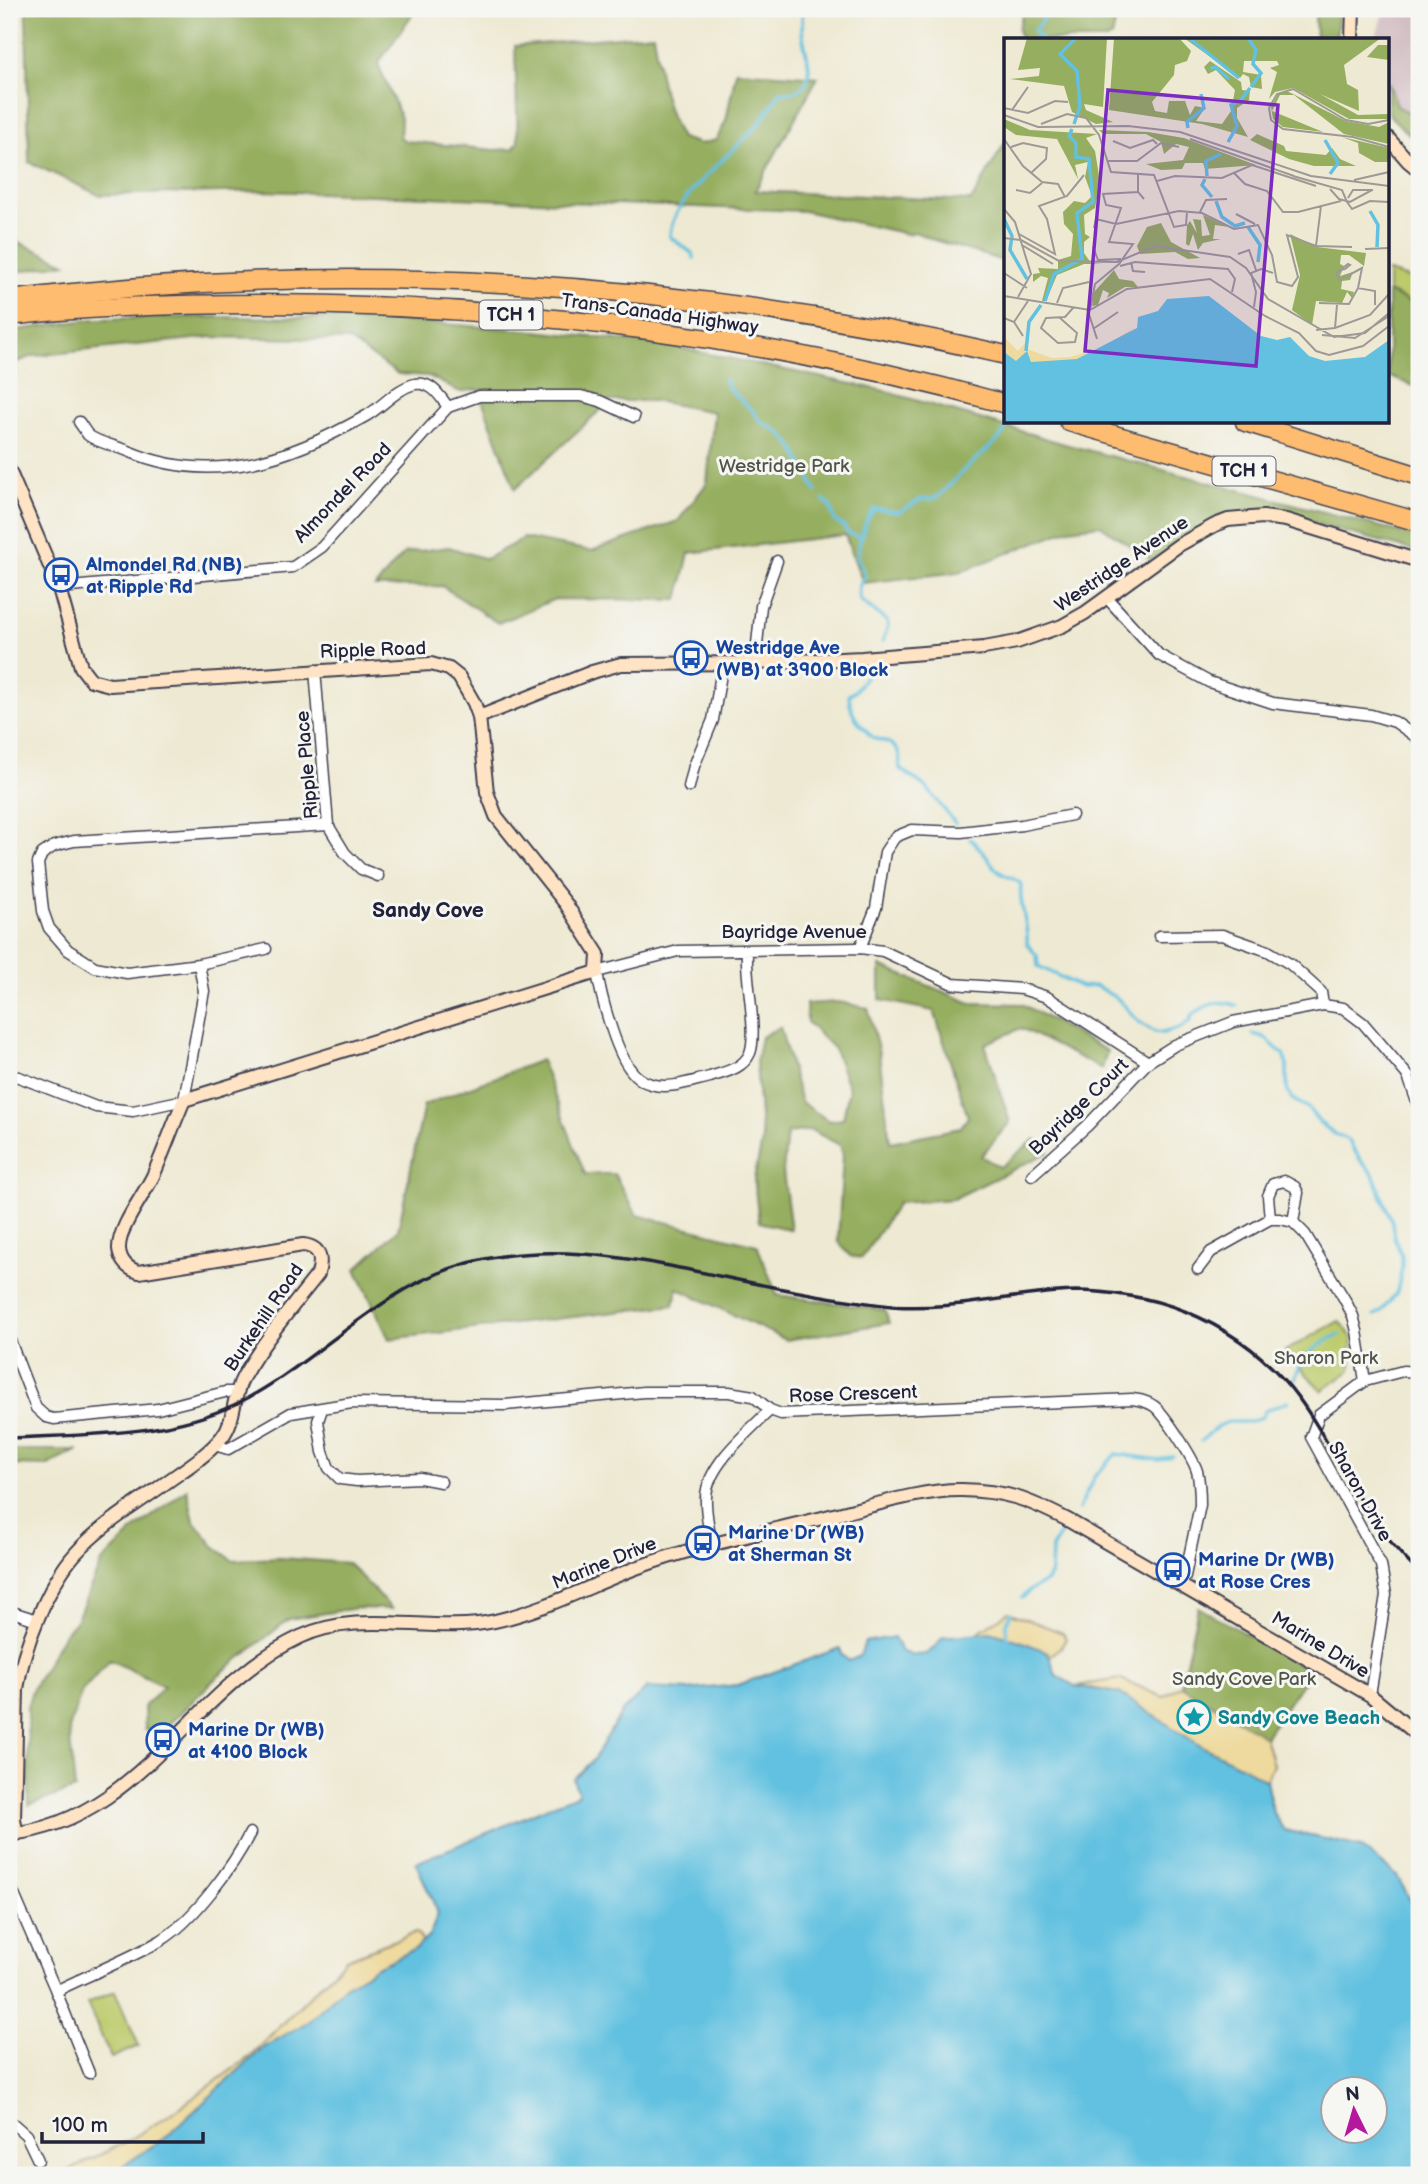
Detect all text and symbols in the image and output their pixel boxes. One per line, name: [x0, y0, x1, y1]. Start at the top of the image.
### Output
inset map: [1004, 38, 1390, 424]
street label: Trans-Canada Highway: [560, 289, 760, 340]
road number: TCH 1: [480, 300, 542, 330]
street label: Almondel Road: [289, 438, 397, 548]
park label: Westridge Park: [719, 455, 850, 478]
road number: TCH 1: [1212, 457, 1276, 486]
street label: Westridge Avenue: [1051, 511, 1193, 617]
place label: Almondel Rd (NB) at Ripple Rd: [85, 554, 242, 599]
bus stop icon: Almondel Rd (NB) at Ripple Rd: [42, 556, 80, 594]
street label: Ripple Road: [319, 637, 427, 664]
place label: Westridge Ave (WB) at 3900 Block: [716, 637, 888, 682]
bus stop icon: Westridge Ave (WB) at 3900 Block: [672, 639, 710, 677]
street label: Ripple Place: [291, 710, 324, 820]
district label: Sandy Cove: [372, 898, 484, 923]
street label: Bayridge Avenue: [721, 921, 867, 944]
street label: Bayridge Court: [1024, 1054, 1134, 1160]
street label: Burkehill Road: [220, 1260, 309, 1376]
park label: Sharon Park: [1274, 1347, 1379, 1370]
street label: Rose Crescent: [788, 1381, 918, 1408]
street label: Sharon Drive: [1323, 1438, 1397, 1546]
place label: Marine Dr (WB) at Sherman St: [728, 1522, 864, 1567]
bus stop icon: Marine Dr (WB) at Sherman St: [684, 1524, 722, 1562]
street label: Marine Drive: [549, 1532, 660, 1595]
place label: Marine Dr (WB) at Rose Cres: [1198, 1549, 1334, 1594]
bus stop icon: Marine Dr (WB) at Rose Cres: [1154, 1551, 1192, 1589]
street label: Marine Drive: [1267, 1607, 1373, 1684]
park label: Sandy Cove Park: [1172, 1668, 1317, 1691]
place icon: Sandy Cove Beach: [1175, 1698, 1213, 1736]
place label: Sandy Cove Beach: [1218, 1707, 1380, 1730]
place label: Marine Dr (WB) at 4100 Block: [188, 1719, 324, 1764]
bus stop icon: Marine Dr (WB) at 4100 Block: [144, 1721, 182, 1759]
north arrow: [1320, 2076, 1390, 2146]
text: N: [1345, 2082, 1361, 2107]
scale bar: [42, 2100, 203, 2144]
text: 100 m: [52, 2113, 108, 2138]

